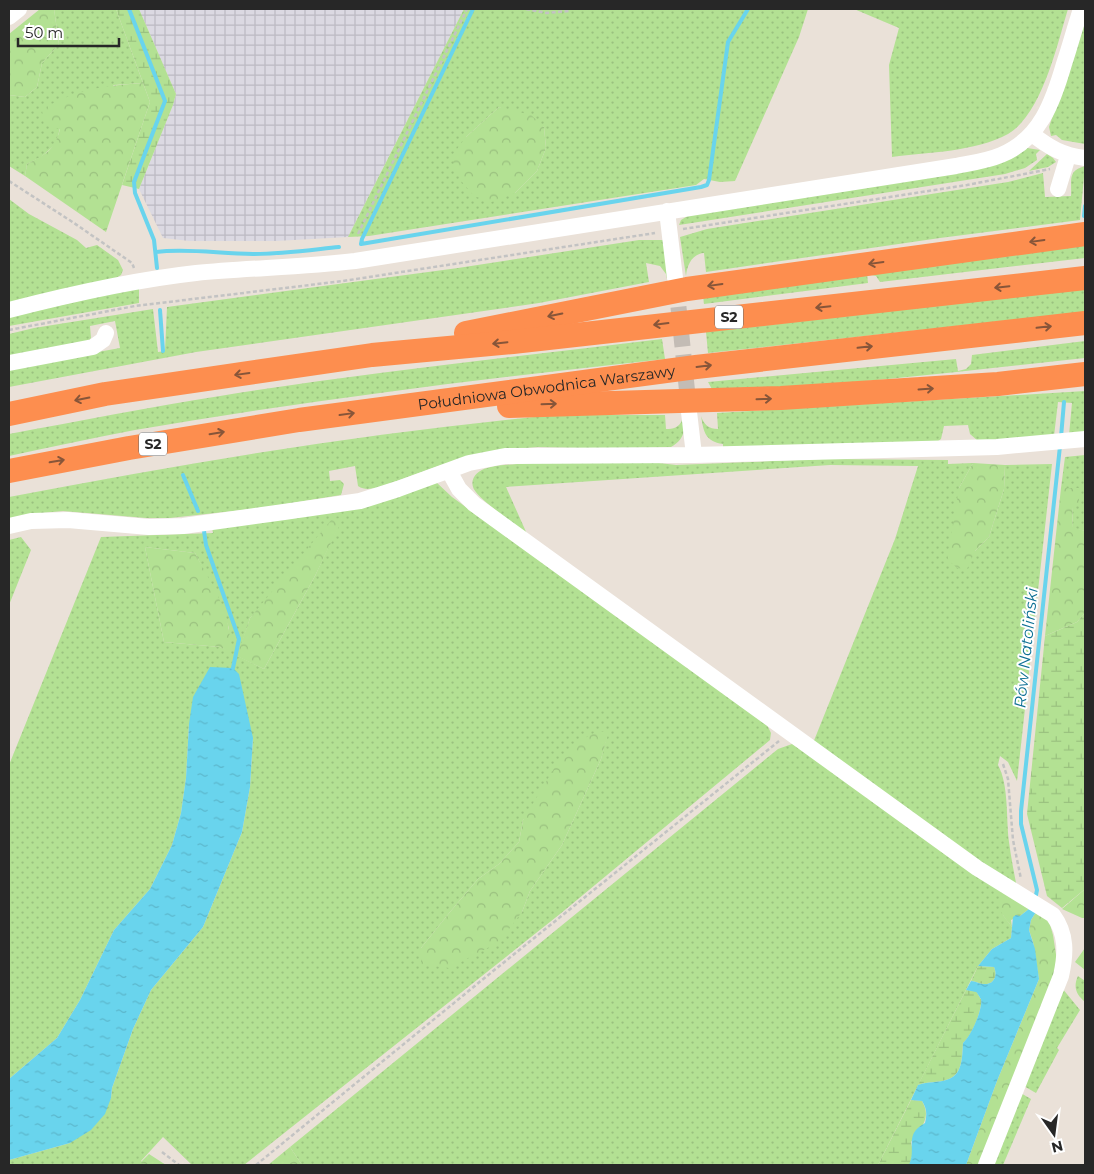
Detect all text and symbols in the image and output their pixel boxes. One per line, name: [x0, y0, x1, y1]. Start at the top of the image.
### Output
scale bar: [18, 15, 119, 47]
text: 50 m: [25, 23, 63, 42]
one-way arrow: [1029, 236, 1045, 246]
one-way arrow: [868, 258, 884, 268]
one-way arrow: [707, 280, 723, 290]
one-way arrow: [994, 282, 1010, 292]
one-way arrow: [815, 302, 831, 312]
road number: S2: [715, 306, 743, 328]
one-way arrow: [548, 311, 564, 320]
one-way arrow: [654, 319, 670, 329]
one-way arrow: [1036, 322, 1052, 332]
one-way arrow: [492, 338, 508, 348]
one-way arrow: [857, 342, 873, 352]
street label: Południowa Obwodnica Warszawy: [416, 360, 677, 414]
one-way arrow: [695, 361, 711, 371]
one-way arrow: [235, 369, 251, 379]
one-way arrow: [918, 384, 934, 393]
one-way arrow: [756, 394, 772, 403]
one-way arrow: [74, 395, 90, 404]
one-way arrow: [541, 400, 557, 409]
one-way arrow: [339, 409, 355, 419]
one-way arrow: [208, 428, 224, 438]
road number: S2: [139, 432, 167, 456]
one-way arrow: [48, 456, 64, 466]
water label: Rów Natoliński: [1010, 586, 1042, 709]
north arrow: [1029, 1109, 1079, 1159]
text: N: [1049, 1137, 1065, 1157]

